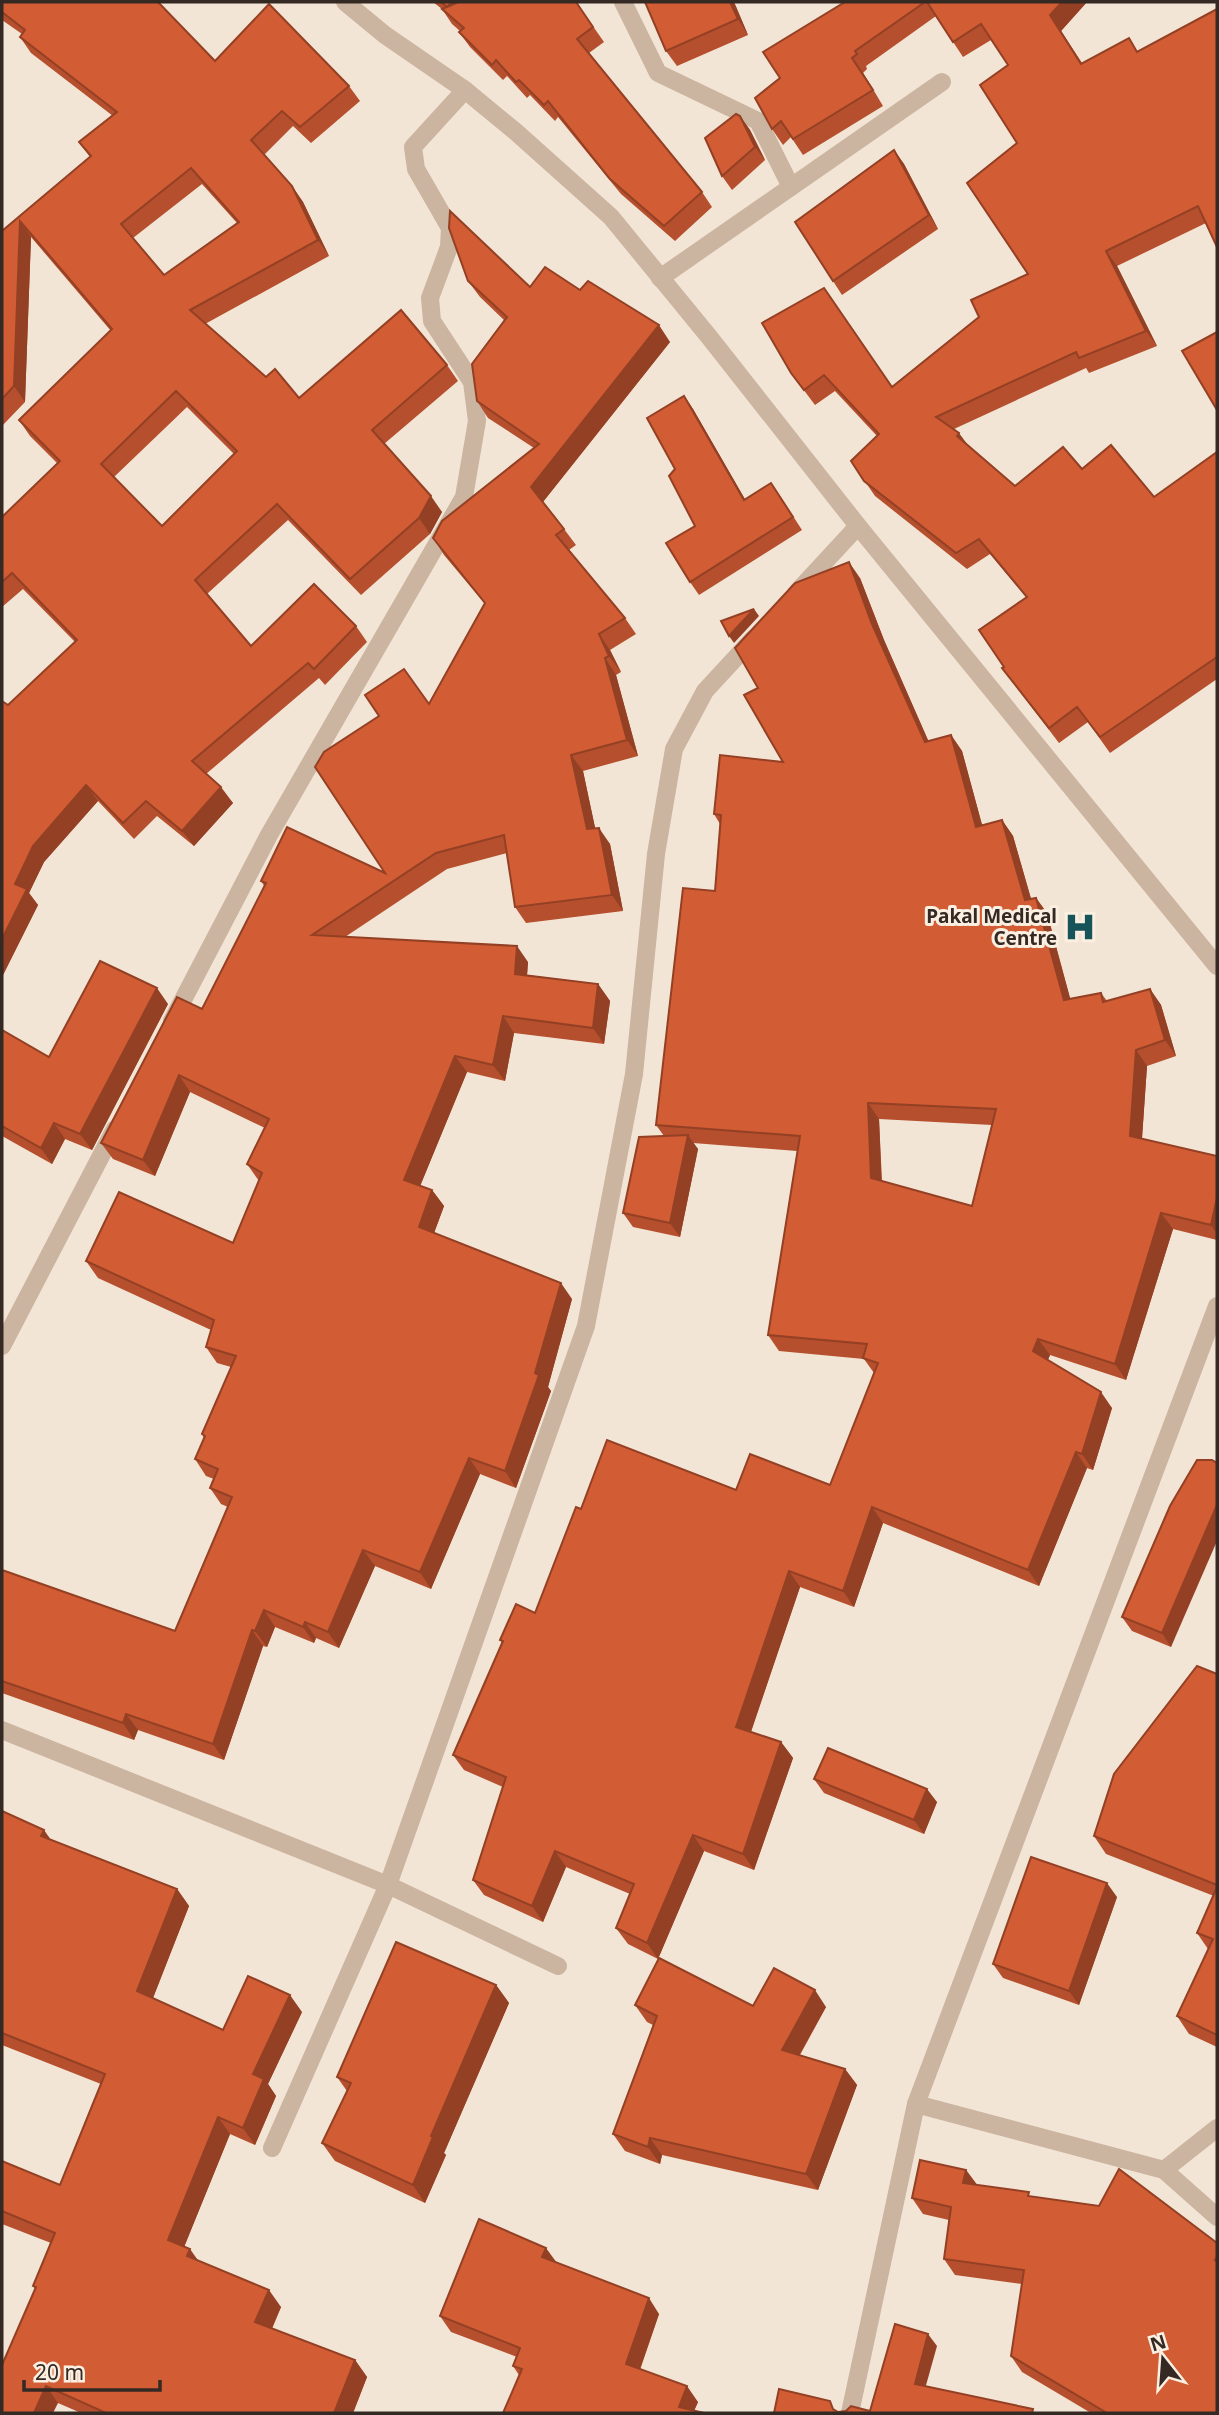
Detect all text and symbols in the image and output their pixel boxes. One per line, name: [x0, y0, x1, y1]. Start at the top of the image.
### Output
place label: Pakal Medical Centre: [926, 903, 1057, 951]
hospital icon: Pakal Medical Centre: [1063, 910, 1097, 944]
north arrow: [1128, 2324, 1198, 2394]
text: N: [1147, 2328, 1169, 2357]
scale bar: [24, 2348, 161, 2392]
text: 20 m: [35, 2358, 84, 2386]

